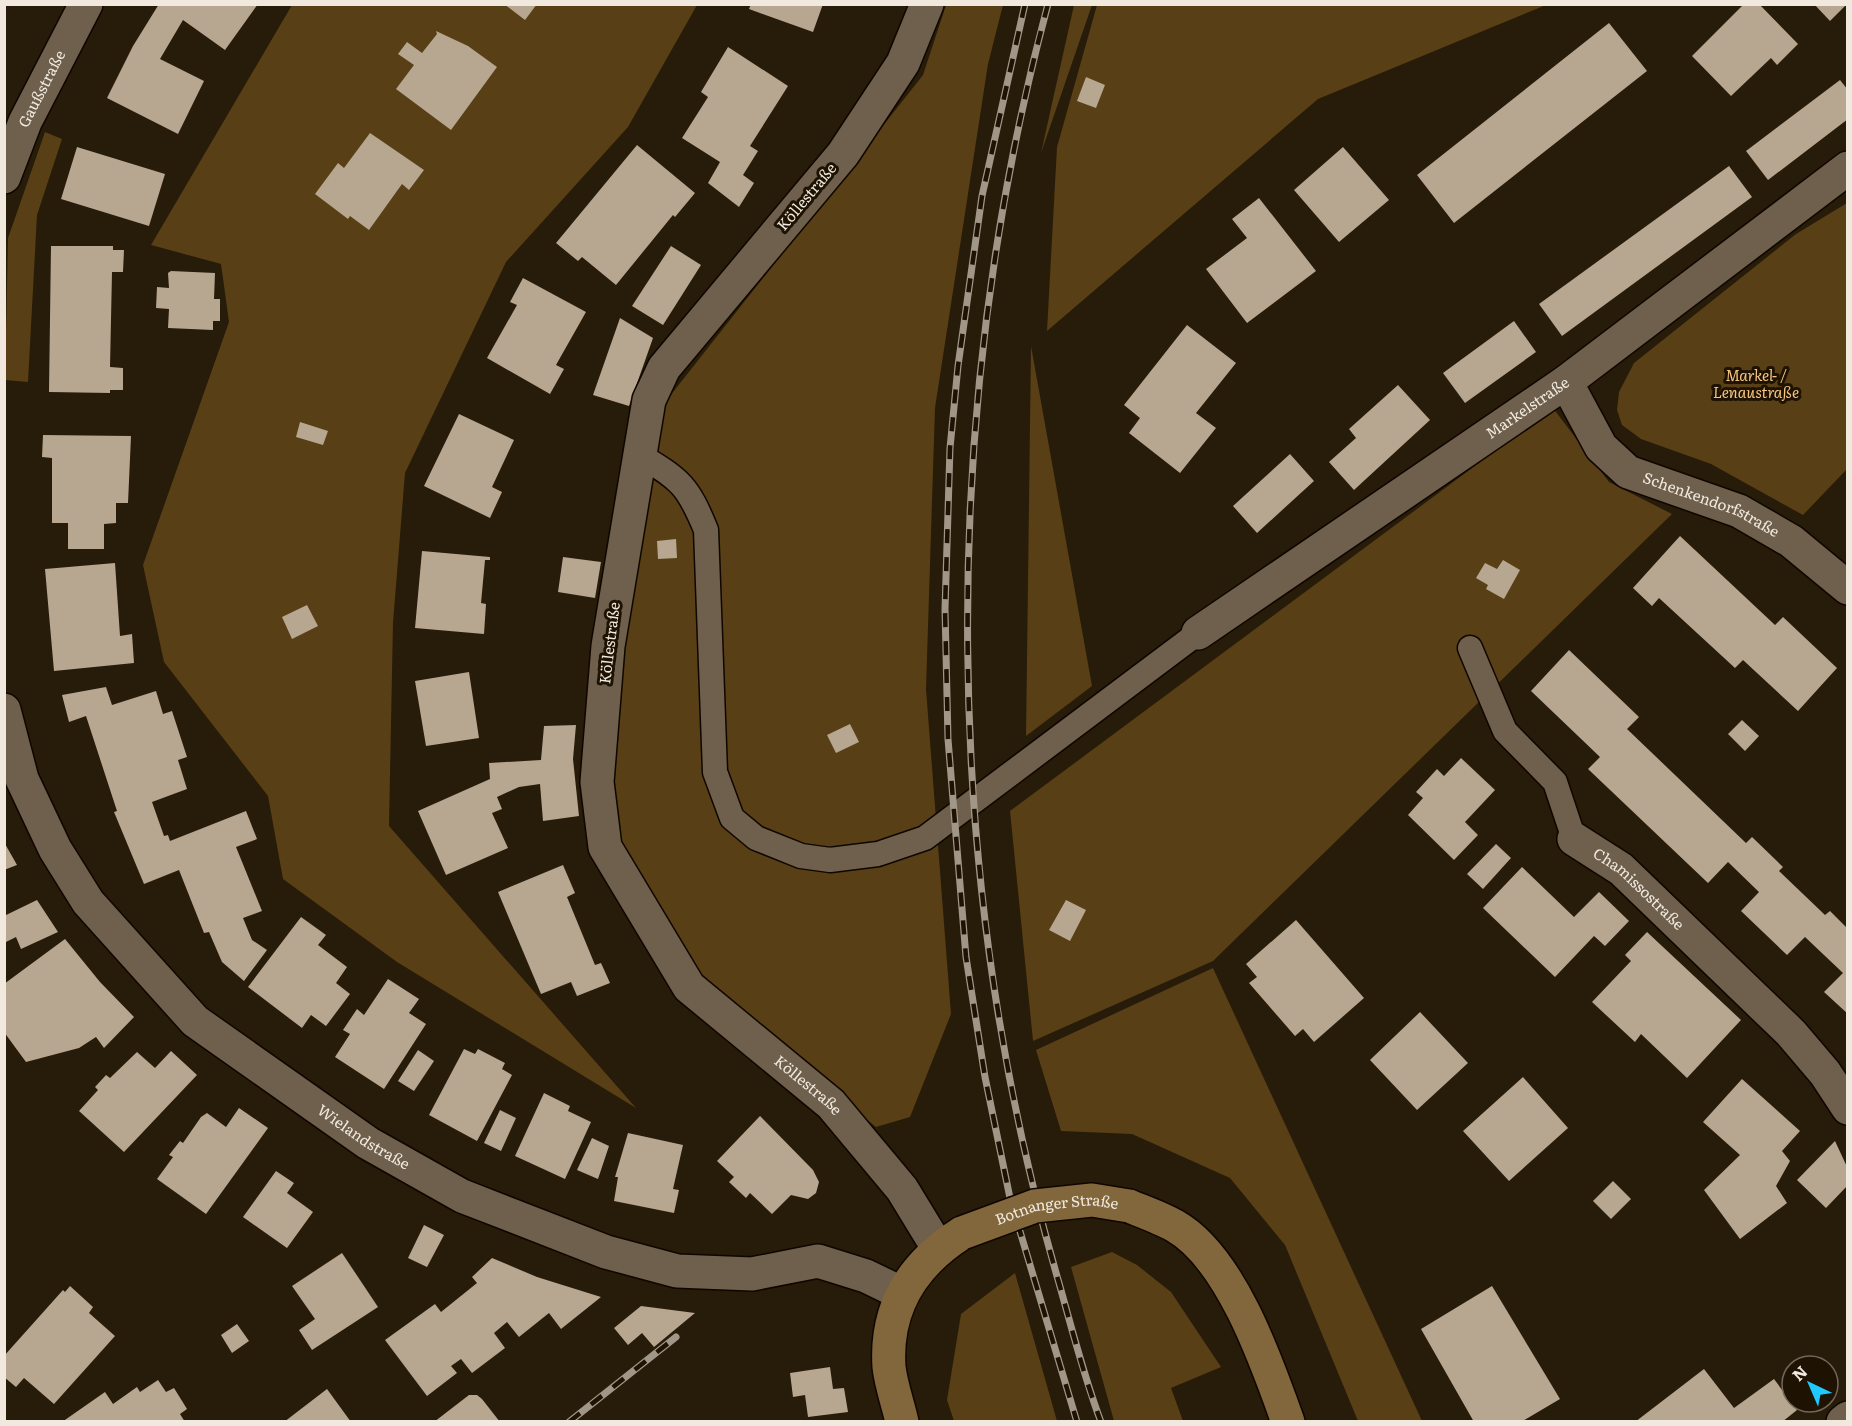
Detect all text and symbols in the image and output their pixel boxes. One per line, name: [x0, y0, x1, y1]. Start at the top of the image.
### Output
street label: Gaußstraße: [11, 45, 70, 131]
street label: Köllestraße: [771, 157, 841, 235]
park label: Markel- / Lenaustraße: [1713, 363, 1799, 403]
street label: Markelstraße: [1480, 370, 1573, 444]
street label: Schenkendorfstraße: [1640, 465, 1785, 542]
street label: Köllestraße: [592, 600, 625, 685]
street label: Chamissostraße: [1589, 841, 1691, 935]
street label: Köllestraße: [770, 1049, 849, 1120]
street label: Wielandstraße: [313, 1098, 415, 1175]
street label: Botnanger Straße: [991, 1187, 1121, 1230]
north arrow: [1780, 1354, 1840, 1414]
text: N: [1786, 1359, 1812, 1386]

